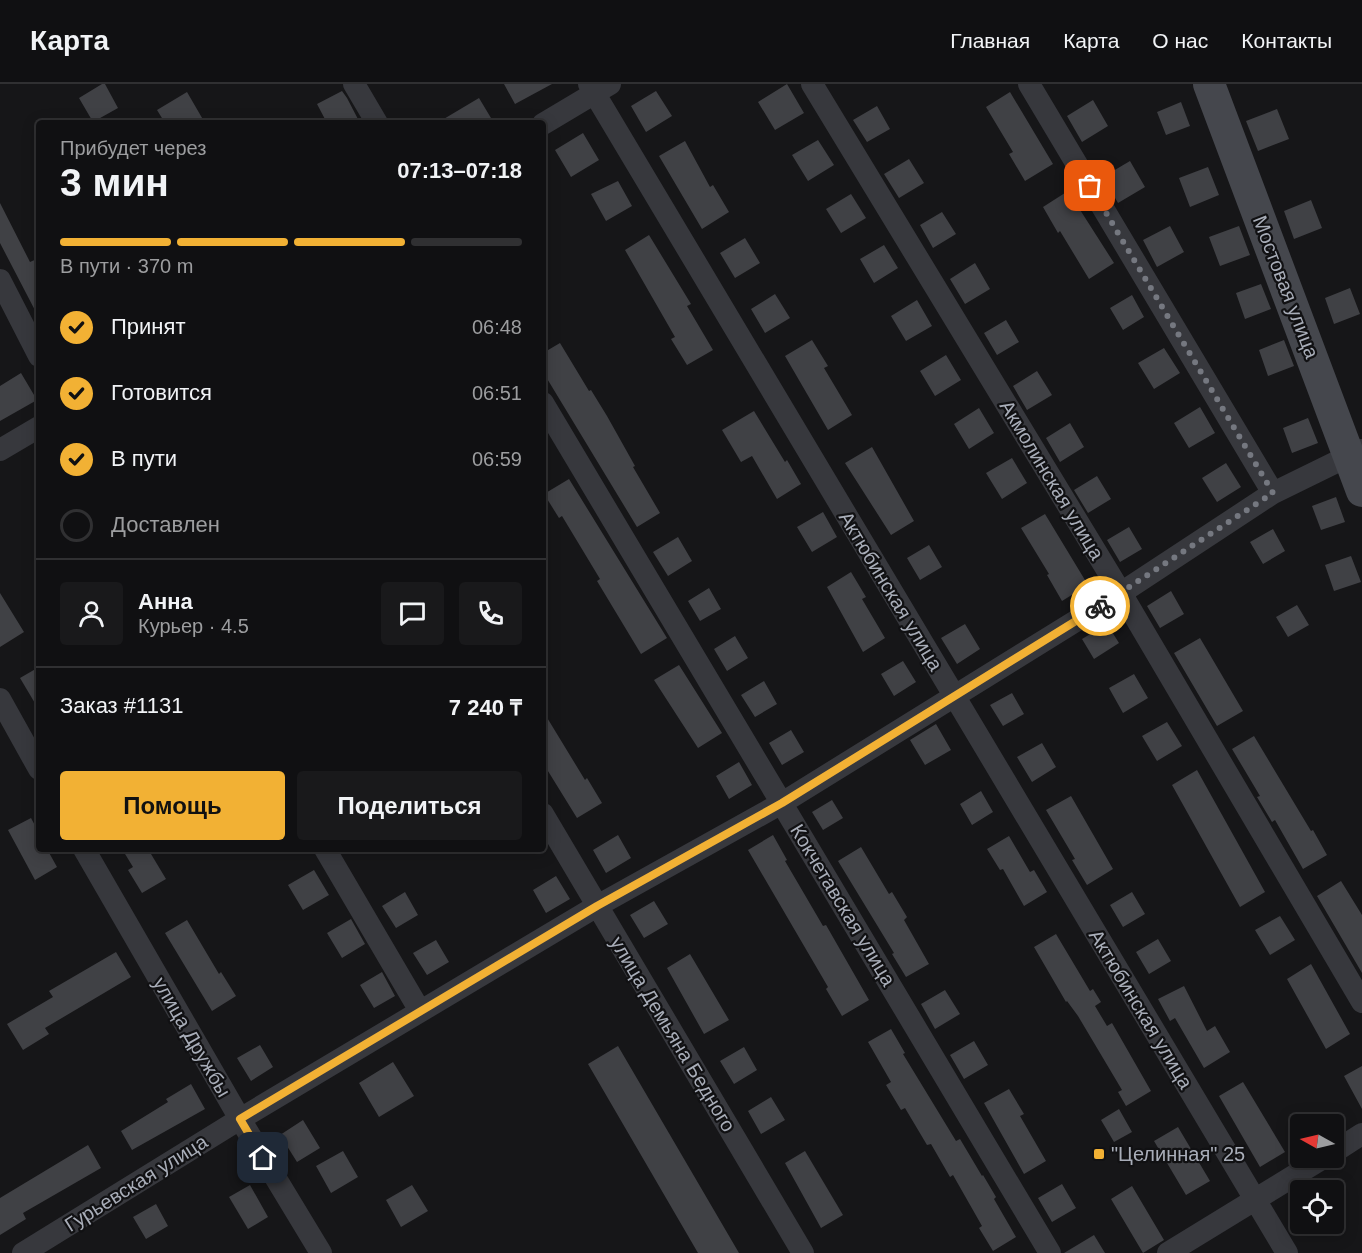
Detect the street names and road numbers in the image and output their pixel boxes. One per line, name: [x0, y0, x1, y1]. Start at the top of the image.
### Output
street label: Мостовая улица: [1249, 213, 1324, 362]
street label: Акмолинская улица: [996, 396, 1109, 564]
street label: Актюбинская улица: [835, 507, 948, 675]
street label: Кокчетавская улица: [786, 820, 900, 991]
street label: Актюбинская улица: [1085, 925, 1198, 1093]
street label: улица Демьяна Бедного: [606, 933, 740, 1135]
street label: улица Дружбы: [149, 973, 235, 1101]
street label: Гурьевская улица: [61, 1130, 212, 1236]

